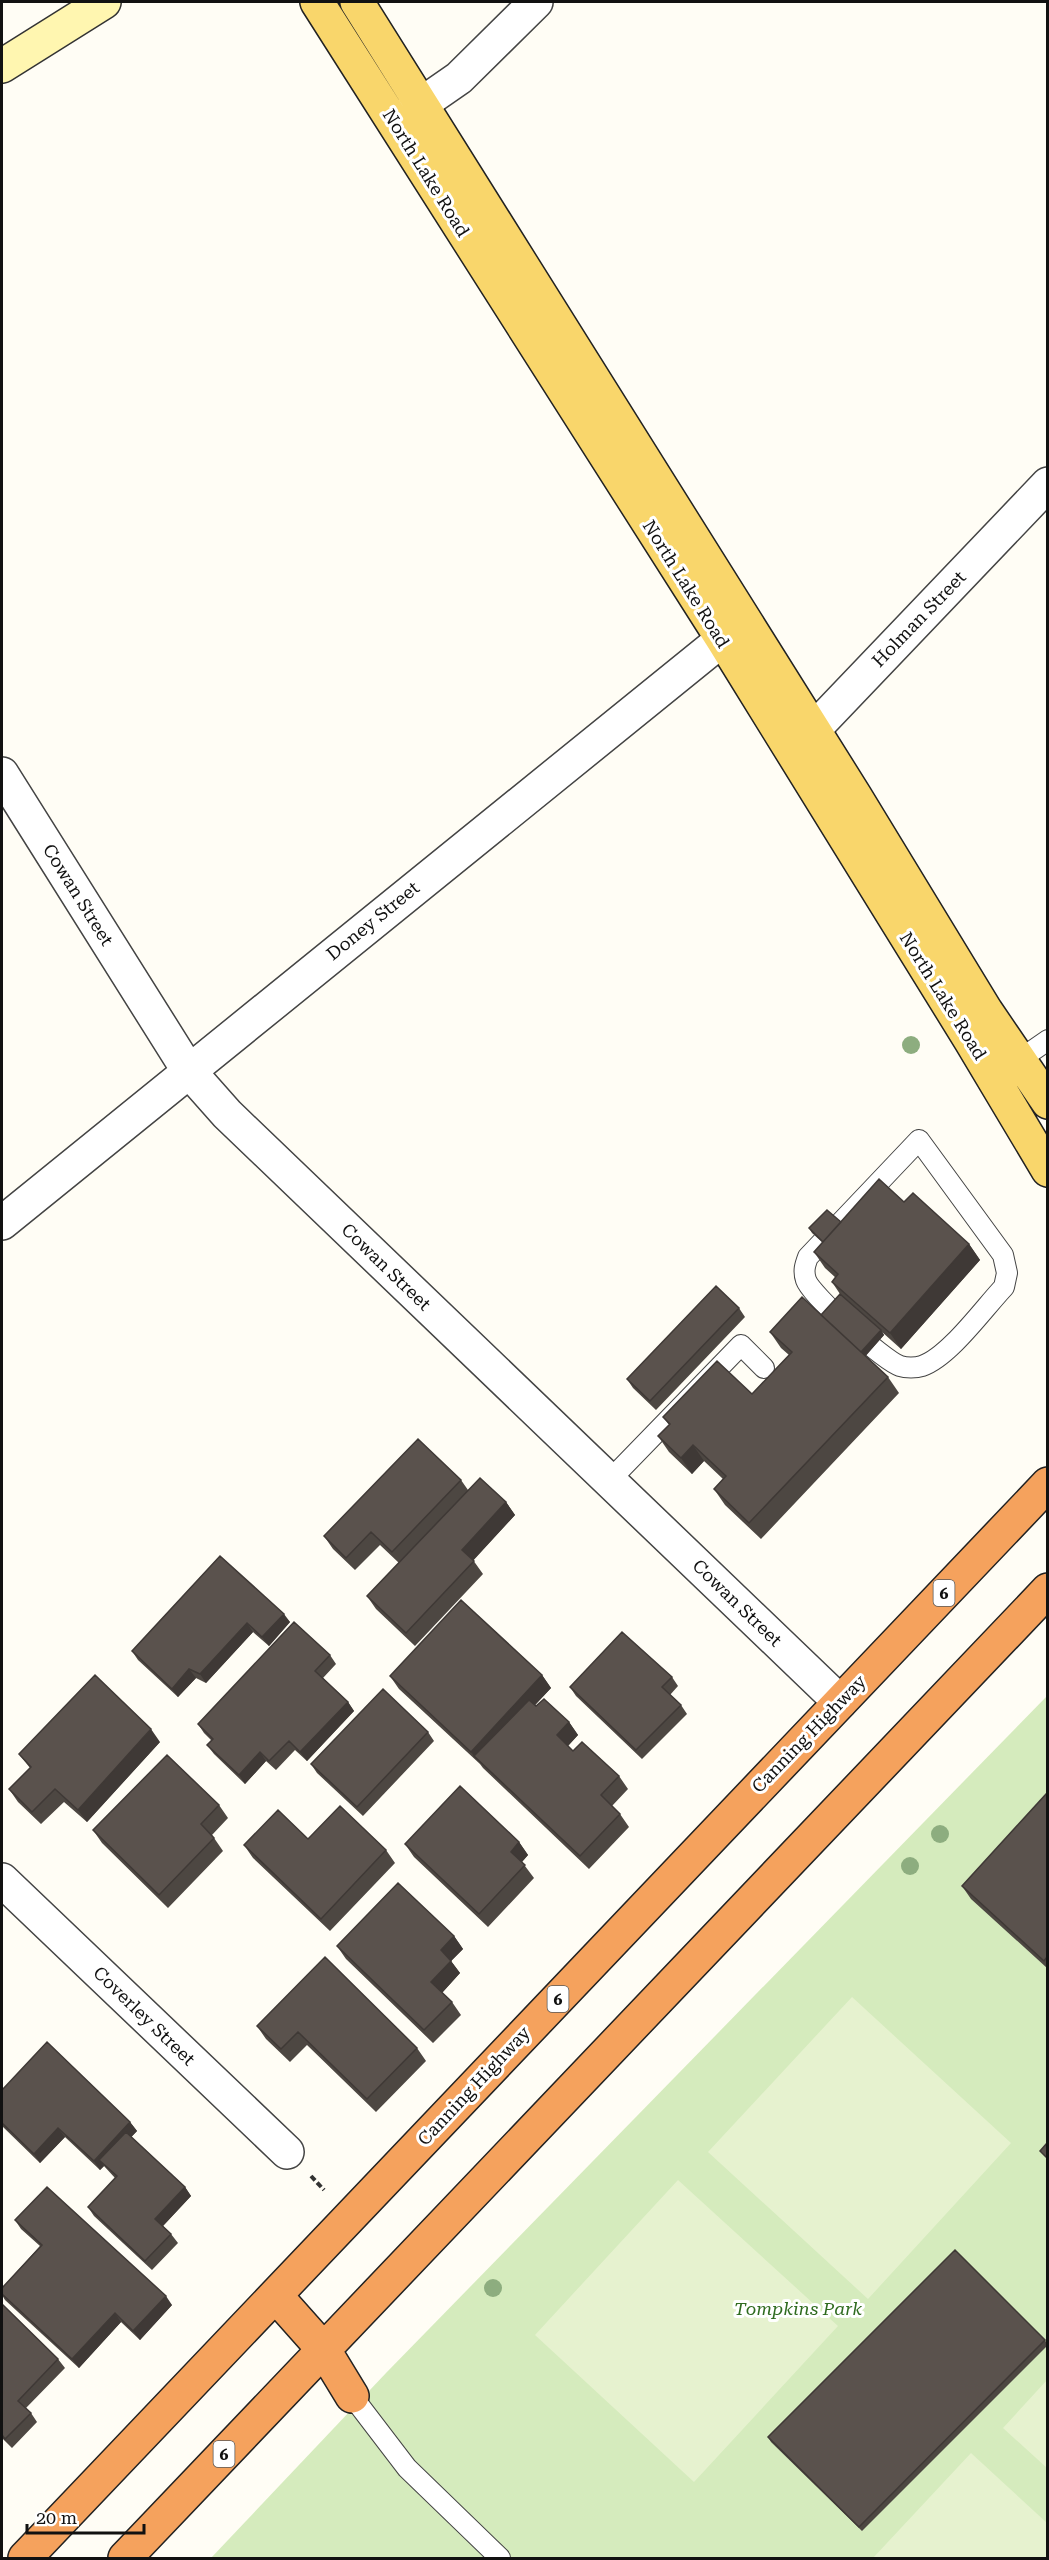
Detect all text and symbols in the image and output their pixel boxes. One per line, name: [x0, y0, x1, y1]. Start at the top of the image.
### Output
street label: North Lake Road: [379, 105, 474, 241]
street label: North Lake Road: [639, 516, 734, 652]
street label: Holman Street: [868, 566, 970, 671]
street label: Cowan Street: [39, 840, 118, 950]
street label: Doney Street: [322, 877, 423, 964]
street label: North Lake Road: [896, 928, 991, 1064]
street label: Cowan Street: [337, 1219, 436, 1315]
street label: Cowan Street: [688, 1555, 787, 1651]
road number: 6: [934, 1580, 954, 1606]
street label: Canning Highway: [747, 1670, 870, 1797]
street label: Coverley Street: [89, 1962, 200, 2070]
road number: 6: [548, 1986, 568, 2012]
street label: Canning Highway: [413, 2022, 534, 2149]
park label: Tompkins Park: [734, 2298, 862, 2319]
road number: 6: [214, 2441, 234, 2467]
scale bar: [27, 2497, 144, 2535]
text: 20 m: [36, 2507, 77, 2528]

